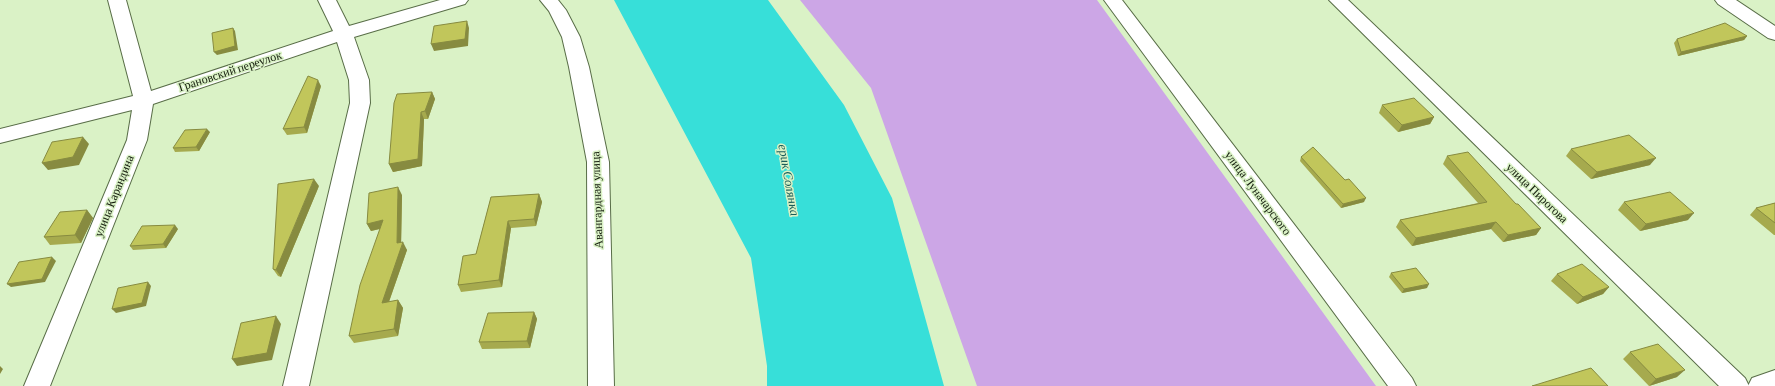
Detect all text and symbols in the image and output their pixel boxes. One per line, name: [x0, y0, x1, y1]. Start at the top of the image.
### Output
street label: Грановский переулок: [177, 48, 284, 94]
water label: ерик Солянка: [775, 143, 803, 218]
street label: улица Луначарского: [1222, 148, 1294, 238]
street label: Авангардная улица: [588, 150, 606, 249]
street label: улица Карандина: [91, 152, 137, 239]
street label: улица Пирогова: [1503, 160, 1571, 226]

